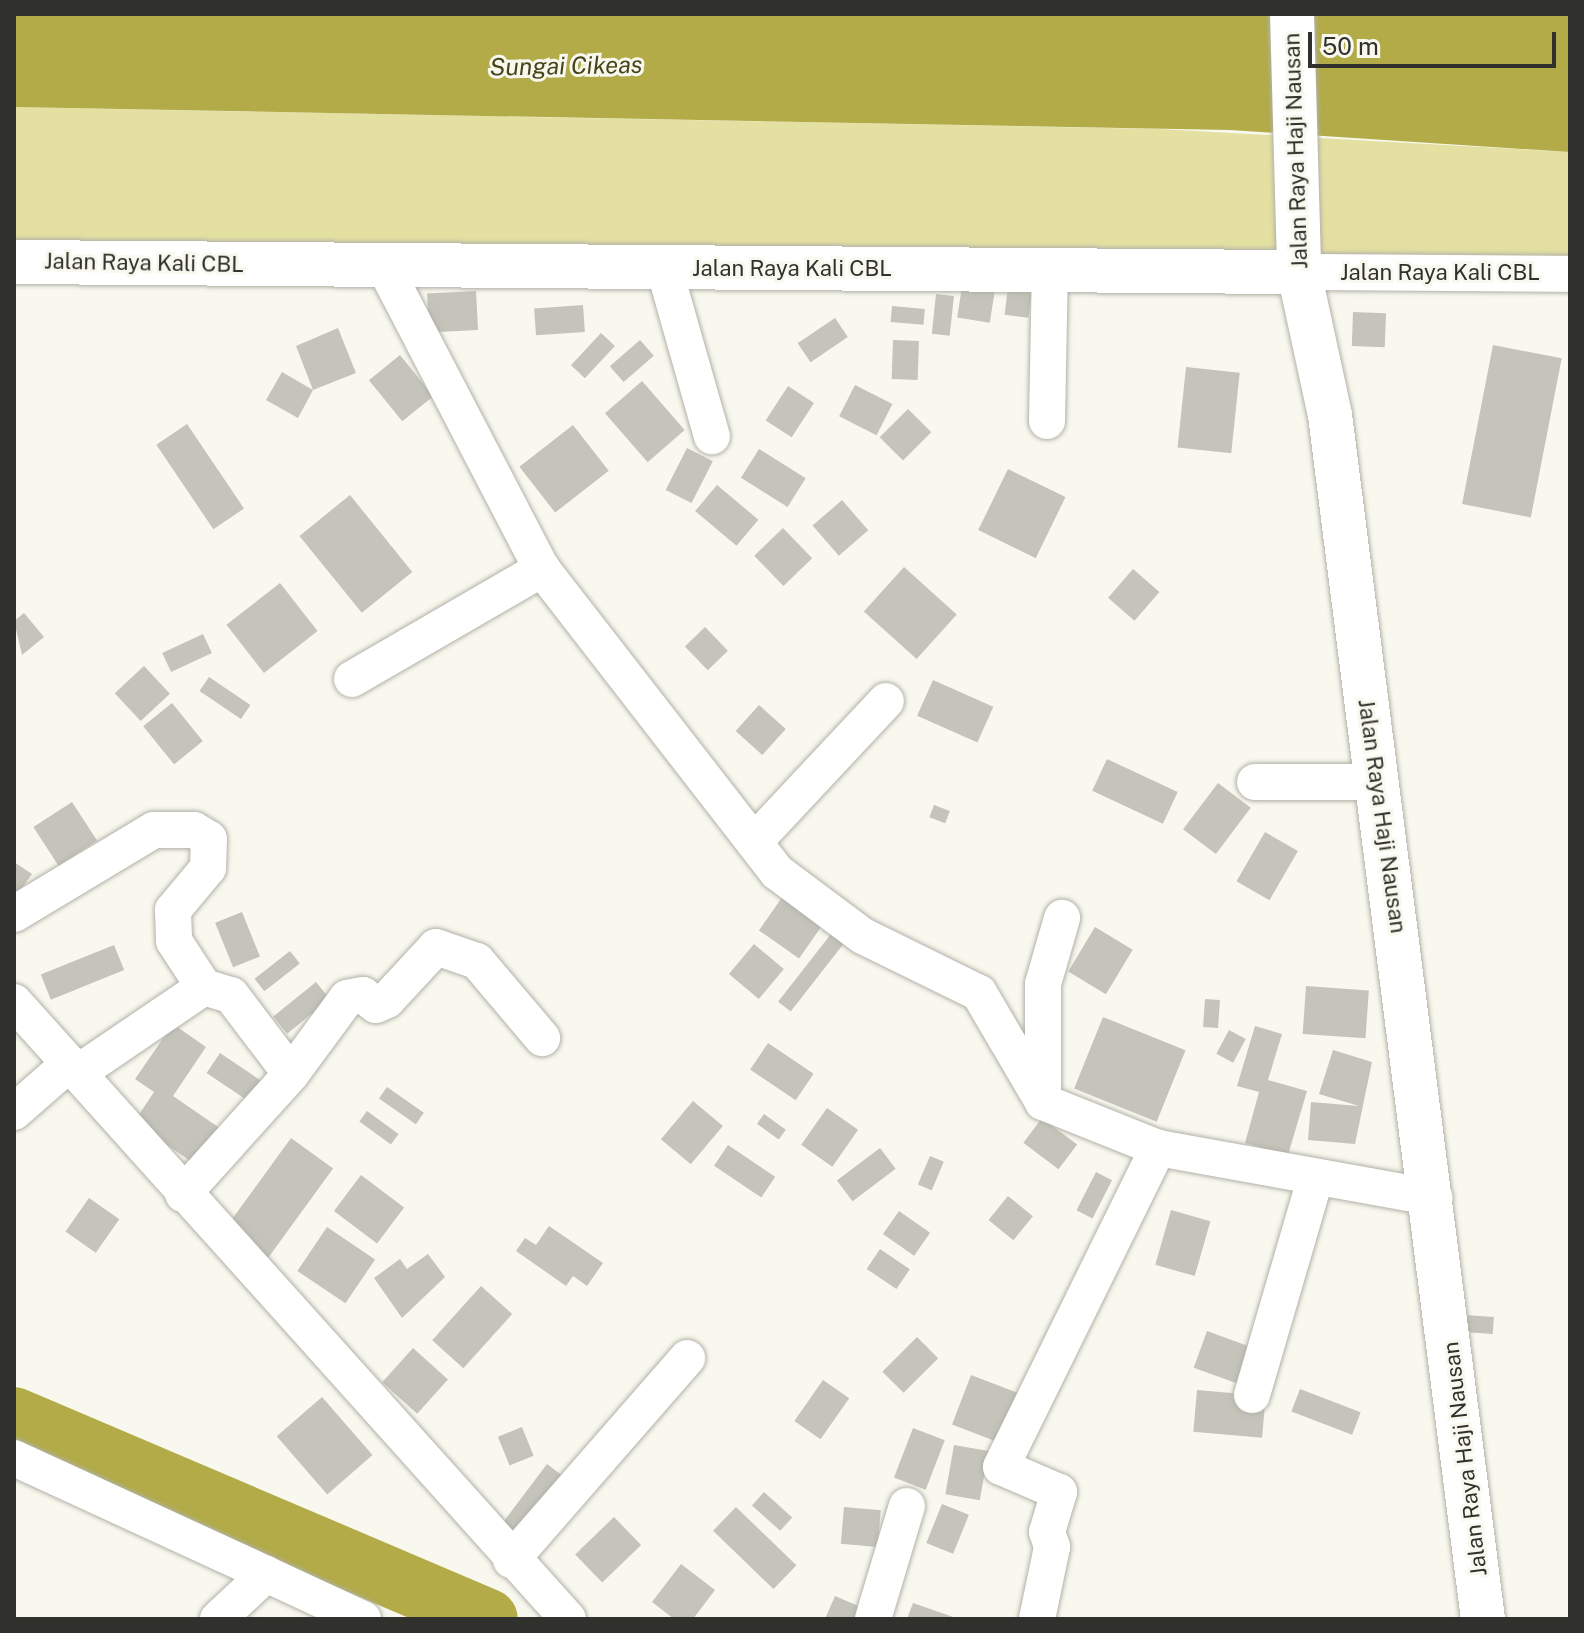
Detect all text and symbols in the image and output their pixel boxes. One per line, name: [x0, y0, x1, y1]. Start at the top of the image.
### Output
scale bar: [1312, 16, 1560, 66]
text: 50 m: [1322, 32, 1379, 60]
street label: Jalan Raya Haji Nausan: [1279, 33, 1313, 269]
water label: Sungai Cikeas: [489, 50, 643, 82]
street label: Jalan Raya Kali CBL: [44, 248, 244, 278]
street label: Jalan Raya Kali CBL: [692, 256, 892, 282]
street label: Jalan Raya Kali CBL: [1340, 260, 1540, 286]
street label: Jalan Raya Haji Nausan: [1352, 697, 1412, 935]
street label: Jalan Raya Haji Nausan: [1438, 1340, 1492, 1578]

